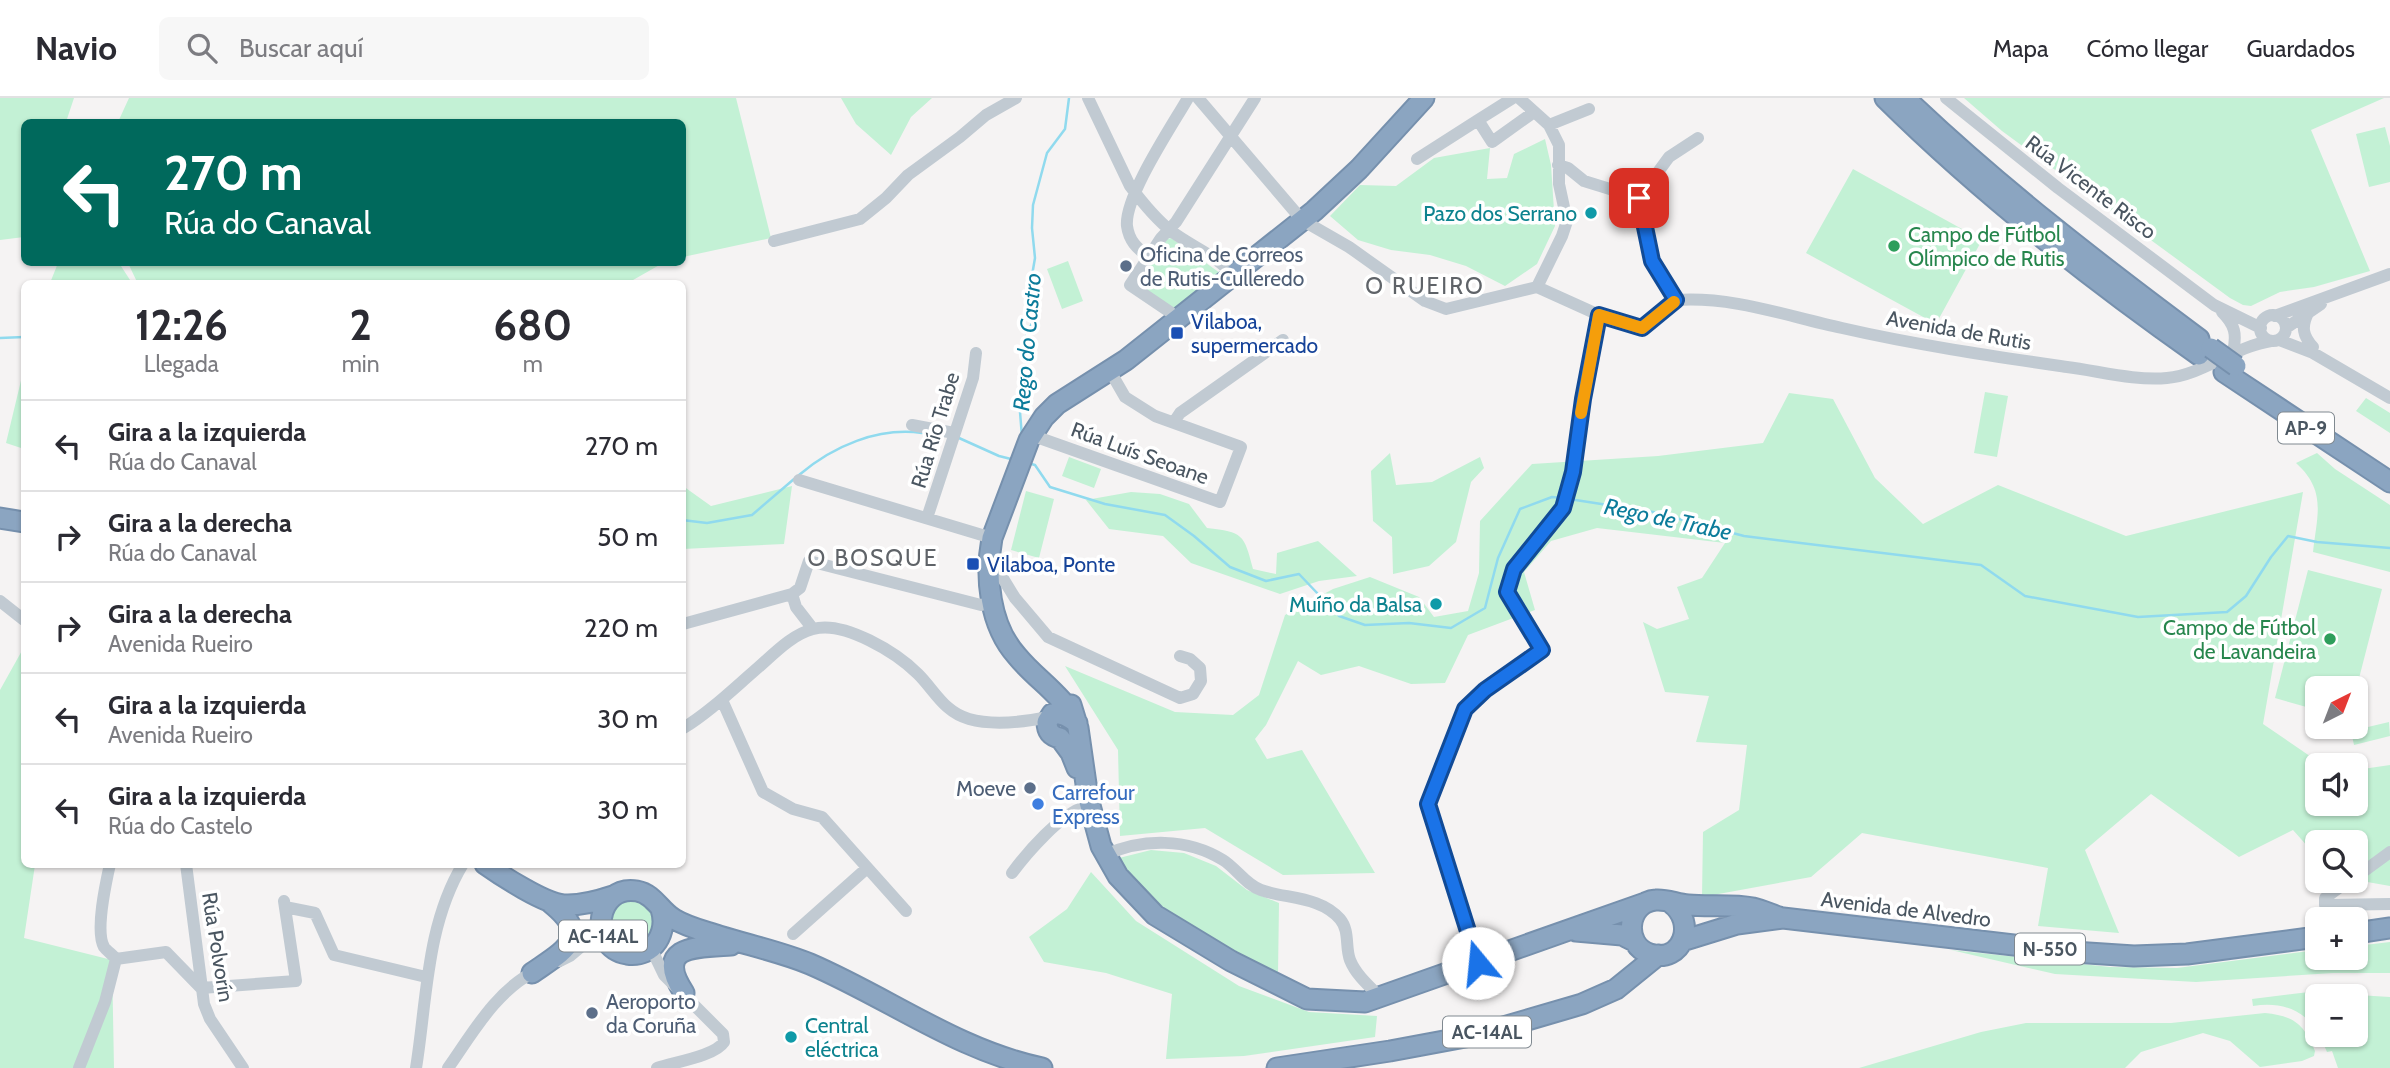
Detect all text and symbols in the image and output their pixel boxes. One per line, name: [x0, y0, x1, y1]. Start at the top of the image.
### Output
search box: [159, 17, 649, 80]
text: Navio: [35, 28, 117, 68]
icon: search: [183, 29, 221, 67]
text: Buscar aquí: [239, 32, 363, 64]
text: Mapa: [1993, 34, 2049, 63]
text: Cómo llegar: [2087, 34, 2208, 63]
text: Guardados: [2246, 34, 2355, 63]
street label: Rúa Vicente Risco: [2021, 130, 2161, 244]
text: 270 m: [164, 143, 303, 202]
icon: left: [49, 147, 140, 238]
pin: [1609, 168, 1669, 228]
icon: arrive: [1620, 179, 1658, 217]
place label: Pazo dos Serrano: [1423, 201, 1577, 226]
text: Rúa do Canaval: [164, 203, 371, 242]
marker: Pazo dos Serrano: [1583, 205, 1599, 221]
place label: Campo de Fútbol Olímpico de Rutis: [1908, 222, 2065, 271]
marker: Campo de Fútbol Olímpico de Rutis: [1886, 238, 1902, 254]
place label: Oficina de Correos de Rutis-Culleredo: [1140, 242, 1304, 291]
marker: Oficina de Correos de Rutis-Culleredo: [1118, 258, 1134, 274]
water label: Rego do Castro: [1007, 272, 1047, 412]
district label: O RUEIRO: [1365, 272, 1485, 300]
text: 12:26: [135, 299, 228, 351]
text: 2: [350, 299, 372, 351]
text: 680: [493, 299, 572, 351]
street label: Avenida de Rutis: [1885, 305, 2034, 355]
place label: Vilaboa, supermercado: [1191, 309, 1318, 358]
marker: Vilaboa, supermercado: [1169, 325, 1185, 341]
text: Llegada: [144, 350, 219, 378]
text: min: [342, 350, 380, 378]
text: m: [523, 350, 543, 378]
street label: Rúa Río Trabe: [906, 369, 965, 491]
road number: AP-9: [2278, 412, 2334, 444]
text: Gira a la izquierda: [108, 416, 306, 448]
street label: Rúa Luís Seoane: [1068, 417, 1212, 490]
icon: left: [49, 427, 87, 465]
text: 270 m: [585, 430, 658, 462]
text: Rúa do Canaval: [108, 448, 257, 476]
water label: Rego de Trabe: [1602, 492, 1734, 546]
text: Gira a la derecha: [108, 507, 292, 539]
icon: right: [49, 518, 87, 556]
text: 50 m: [597, 521, 658, 553]
text: Rúa do Canaval: [108, 539, 257, 567]
district label: O BOSQUE: [808, 544, 938, 572]
place label: Vilaboa, Ponte: [987, 552, 1116, 577]
marker: Vilaboa, Ponte: [965, 556, 981, 572]
place label: Muíño da Balsa: [1289, 592, 1422, 617]
marker: Muíño da Balsa: [1428, 596, 1444, 612]
text: Gira a la derecha: [108, 598, 292, 630]
icon: right: [49, 609, 87, 647]
text: 220 m: [584, 612, 658, 644]
place label: Campo de Fútbol de Lavandeira: [2163, 615, 2316, 664]
text: Avenida Rueiro: [108, 630, 253, 658]
marker: Campo de Fútbol de Lavandeira: [2322, 631, 2338, 647]
north arrow: [2305, 676, 2368, 738]
map controls: [2305, 676, 2368, 1047]
text: Gira a la izquierda: [108, 689, 306, 721]
icon: left: [49, 700, 87, 738]
text: 30 m: [597, 703, 658, 735]
text: Avenida Rueiro: [108, 721, 253, 749]
button: sound: [2305, 753, 2368, 816]
place label: Moeve: [956, 776, 1016, 801]
text: Gira a la izquierda: [108, 780, 306, 812]
marker: Moeve: [1022, 780, 1038, 796]
place label: Carrefour Express: [1052, 780, 1135, 829]
icon: left: [49, 791, 87, 829]
text: 30 m: [597, 794, 658, 826]
marker: Carrefour Express: [1030, 796, 1046, 812]
text: Rúa do Castelo: [108, 812, 253, 840]
button: search: [2305, 830, 2368, 893]
street label: Avenida de Alvedro: [1820, 886, 1992, 932]
street label: Rúa Polvorín: [197, 890, 239, 1004]
button: +: [2305, 907, 2368, 970]
road number: AC-14AL: [559, 920, 647, 951]
position arrow: [1441, 926, 1515, 1000]
road number: N-550: [2015, 934, 2085, 964]
button: −: [2305, 984, 2368, 1047]
place label: Aeroporto da Coruña: [606, 989, 696, 1038]
marker: Aeroporto da Coruña: [584, 1005, 600, 1021]
place label: Central eléctrica: [805, 1013, 879, 1062]
road number: AC-14AL: [1443, 1016, 1531, 1048]
marker: Central eléctrica: [783, 1029, 799, 1045]

